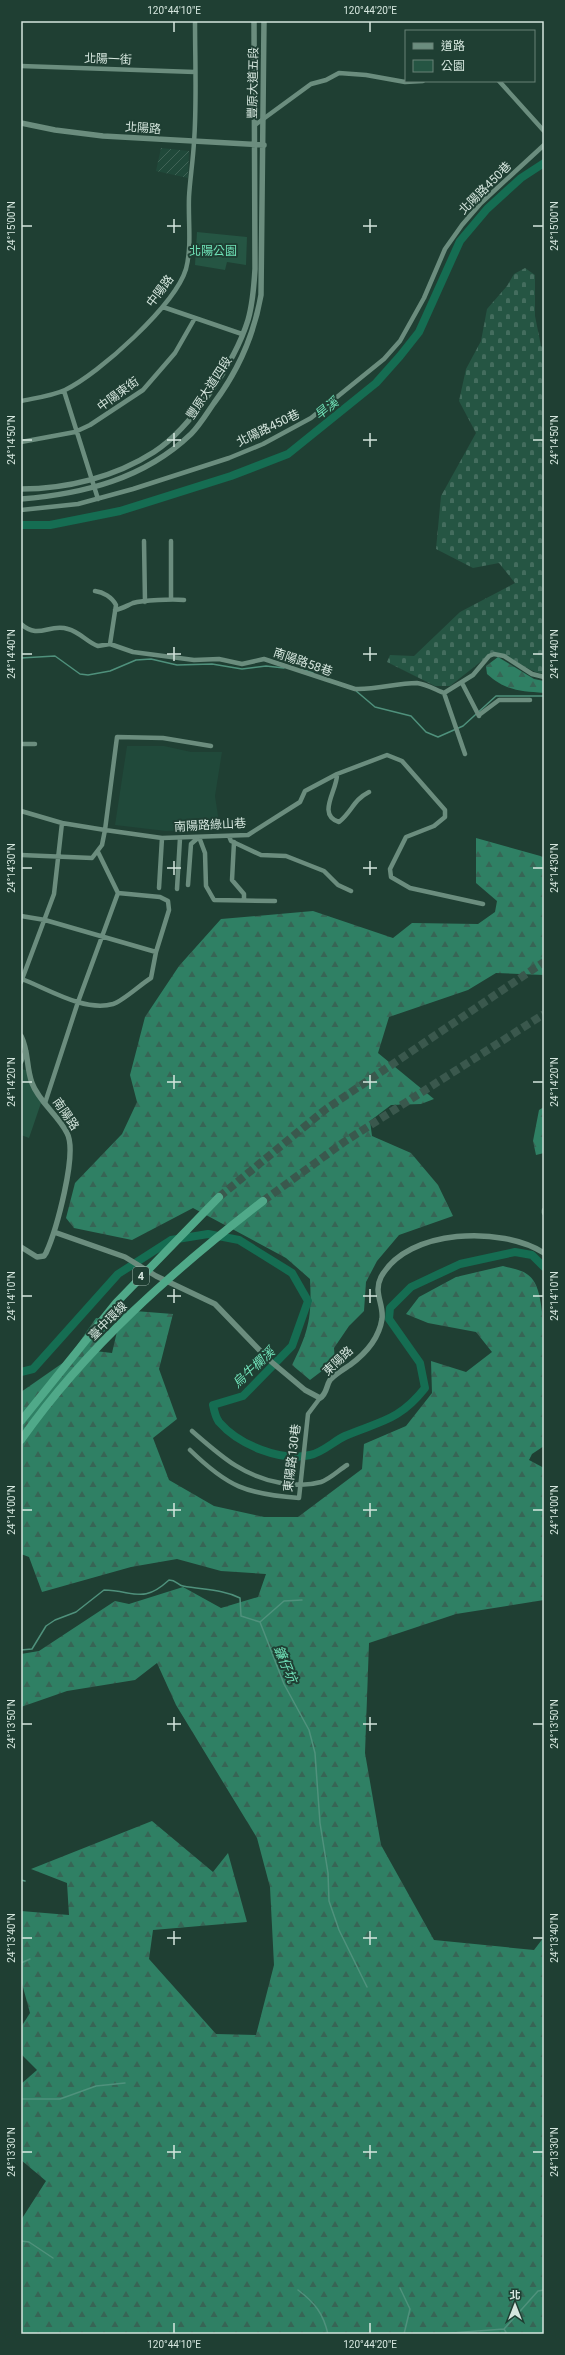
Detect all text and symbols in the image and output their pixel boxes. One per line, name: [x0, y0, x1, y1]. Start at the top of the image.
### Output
text: 120°44'10"E: [147, 5, 201, 16]
text: 120°44'20"E: [343, 5, 397, 16]
legend: [405, 30, 535, 82]
text: 道路: [441, 39, 465, 53]
street label: 豐原大道五段: [245, 47, 261, 119]
street label: 北陽一街: [84, 51, 132, 67]
text: 公園: [441, 59, 465, 73]
street label: 北陽路: [125, 120, 161, 136]
street label: 北陽路450巷: [456, 159, 514, 217]
text: 24°15'00"N: [6, 201, 17, 251]
text: 24°15'00"N: [549, 201, 560, 251]
park label: 北陽公園: [189, 244, 237, 258]
street label: 中陽路: [144, 272, 176, 310]
street label: 豐原大道四段: [184, 354, 234, 422]
street label: 中陽東街: [94, 374, 142, 414]
water label: 旱溪: [311, 393, 343, 422]
street label: 北陽路450巷: [234, 407, 302, 449]
text: 24°14'50"N: [6, 415, 17, 465]
text: 24°14'50"N: [549, 415, 560, 465]
text: 24°14'40"N: [6, 629, 17, 679]
text: 24°14'40"N: [549, 629, 560, 679]
street label: 南陽路58巷: [272, 645, 334, 679]
street label: 南陽路綠山巷: [174, 816, 246, 834]
text: 24°14'30"N: [6, 843, 17, 893]
text: 24°14'30"N: [549, 843, 560, 893]
text: 24°14'20"N: [6, 1057, 17, 1107]
text: 24°14'20"N: [549, 1057, 560, 1107]
street label: 南陽路: [50, 1095, 82, 1133]
road number: 4: [133, 1267, 149, 1285]
text: 24°14'10"N: [6, 1271, 17, 1321]
text: 24°14'10"N: [549, 1271, 560, 1321]
street label: 臺中環線: [86, 1299, 130, 1343]
water label: 烏牛欄溪: [229, 1343, 279, 1391]
street label: 東陽路: [320, 1344, 356, 1378]
street label: 東陽路130巷: [281, 1423, 303, 1493]
text: 24°14'00"N: [6, 1485, 17, 1535]
text: 24°14'00"N: [549, 1485, 560, 1535]
water label: 鐮仔坑: [271, 1643, 301, 1687]
text: 24°13'50"N: [6, 1699, 17, 1749]
text: 24°13'50"N: [549, 1699, 560, 1749]
text: 24°13'40"N: [6, 1913, 17, 1963]
text: 24°13'40"N: [549, 1913, 560, 1963]
text: 24°13'30"N: [6, 2127, 17, 2177]
text: 24°13'30"N: [549, 2127, 560, 2177]
north arrow: [495, 2285, 535, 2325]
text: 北: [510, 2289, 521, 2302]
text: 120°44'10"E: [147, 2339, 201, 2350]
text: 120°44'20"E: [343, 2339, 397, 2350]

